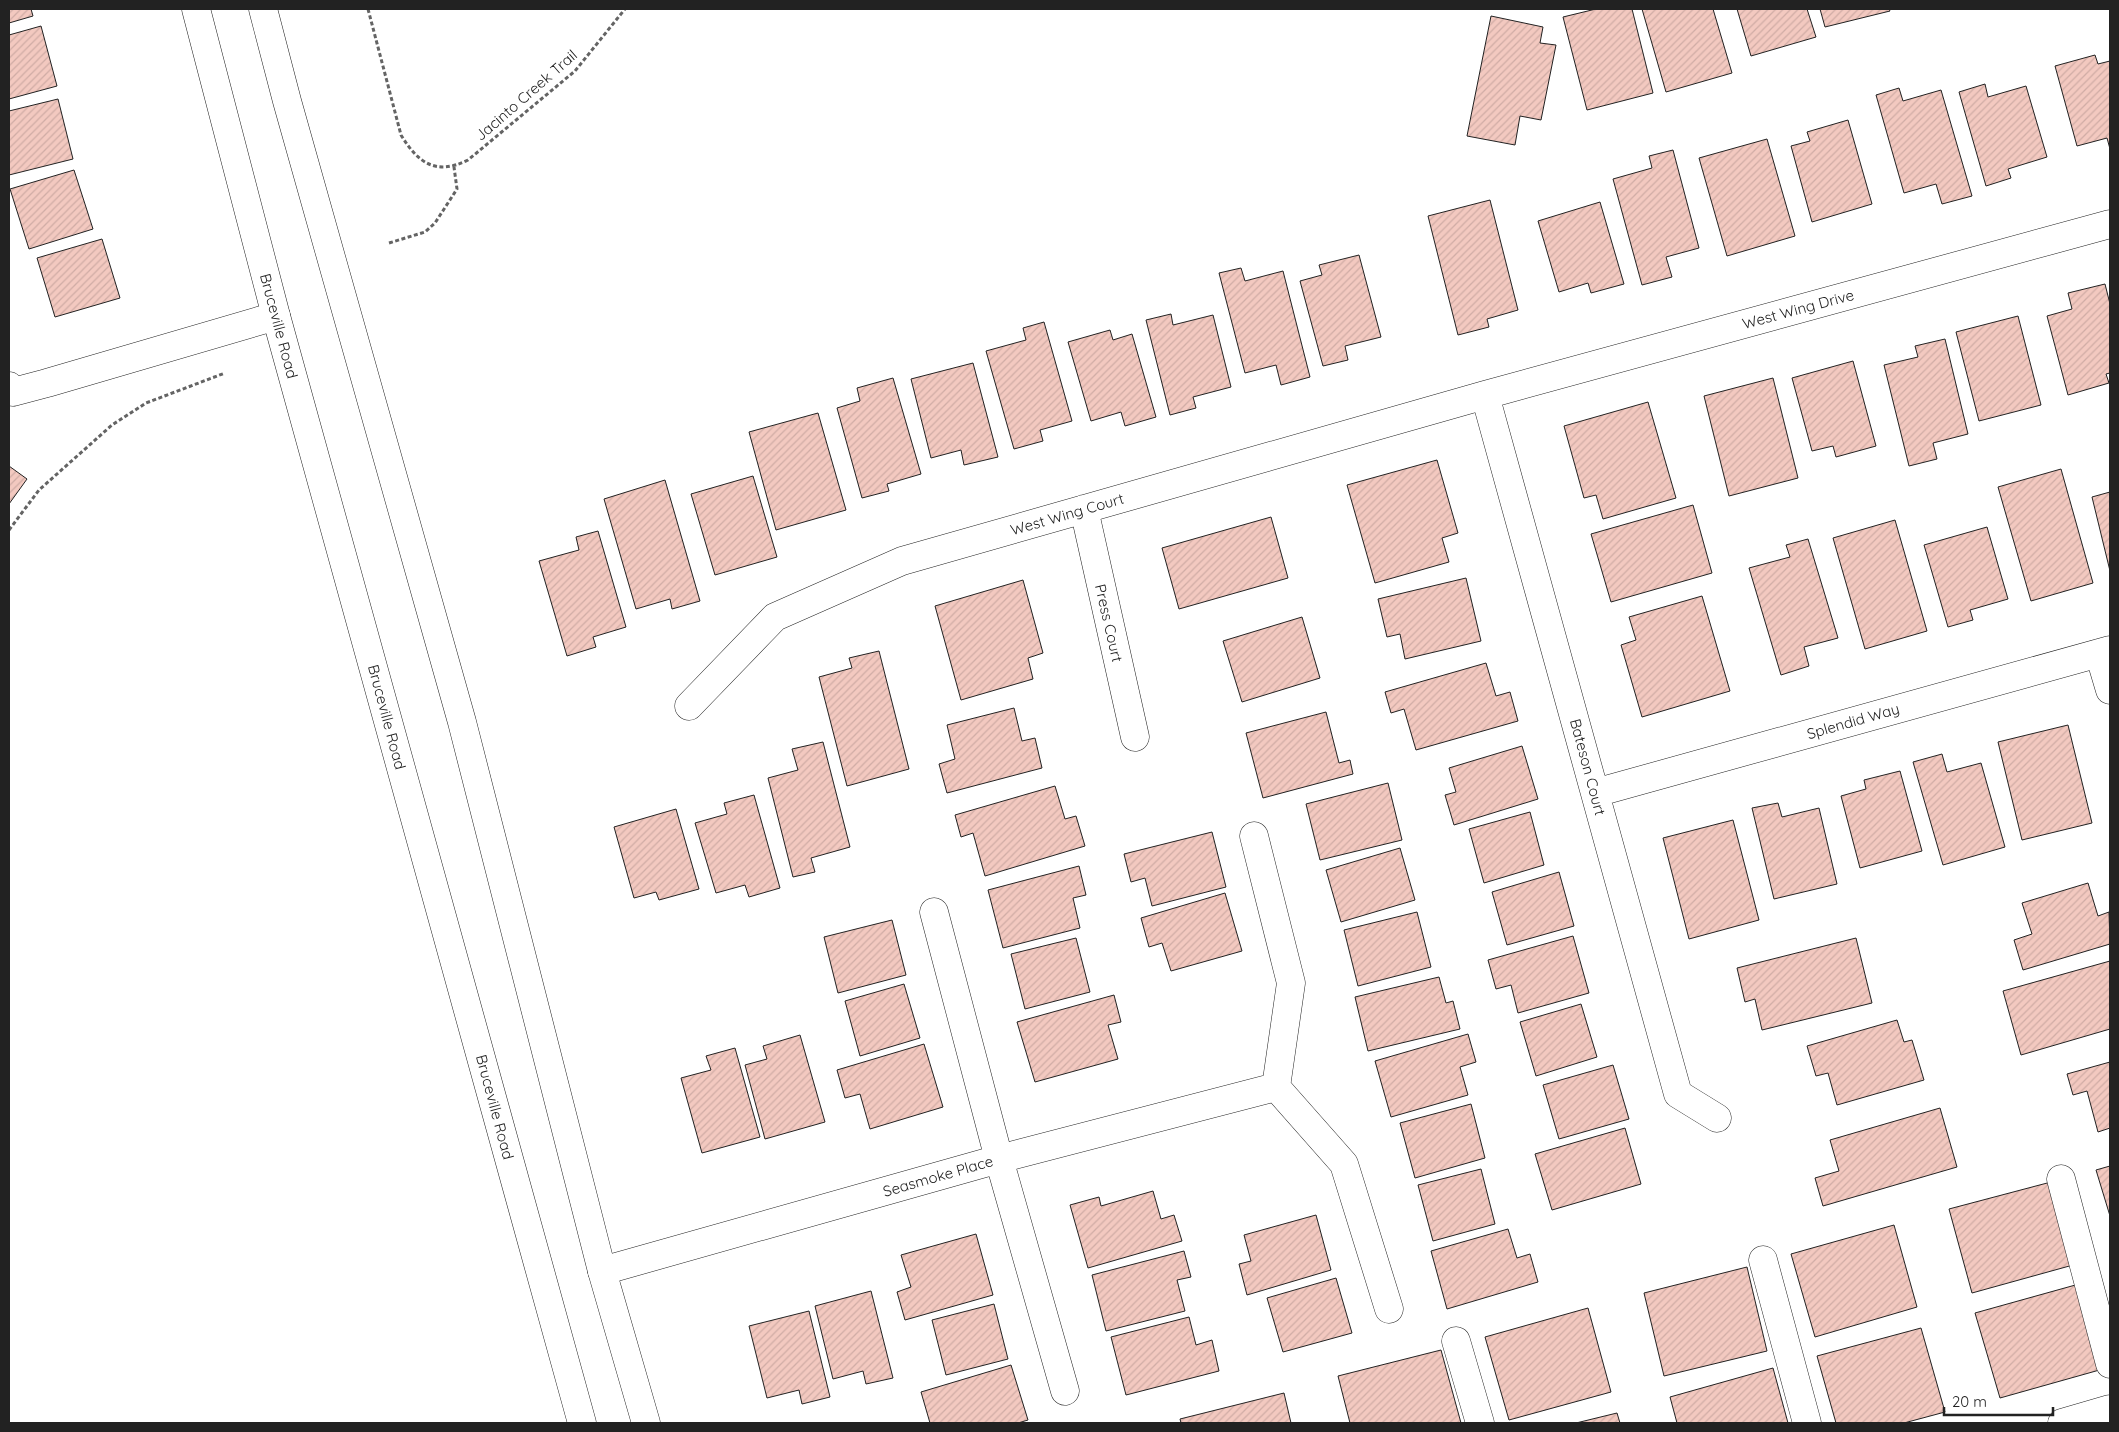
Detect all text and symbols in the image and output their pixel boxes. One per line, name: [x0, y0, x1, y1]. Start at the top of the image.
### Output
street label: Jacinto Creek Trail: [471, 45, 581, 145]
street label: Bruceville Road: [256, 271, 302, 381]
street label: West Wing Drive: [1740, 285, 1856, 333]
street label: West Wing Court: [1008, 489, 1126, 539]
street label: Press Court: [1091, 582, 1127, 664]
street label: Bruceville Road: [364, 662, 410, 772]
street label: Splendid Way: [1805, 699, 1901, 743]
street label: Bateson Court: [1566, 717, 1610, 817]
street label: Bruceville Road: [472, 1052, 518, 1162]
street label: Seasmoke Place: [881, 1151, 995, 1201]
scale bar: [1944, 1384, 2053, 1416]
text: 20 m: [1952, 1392, 1987, 1411]

